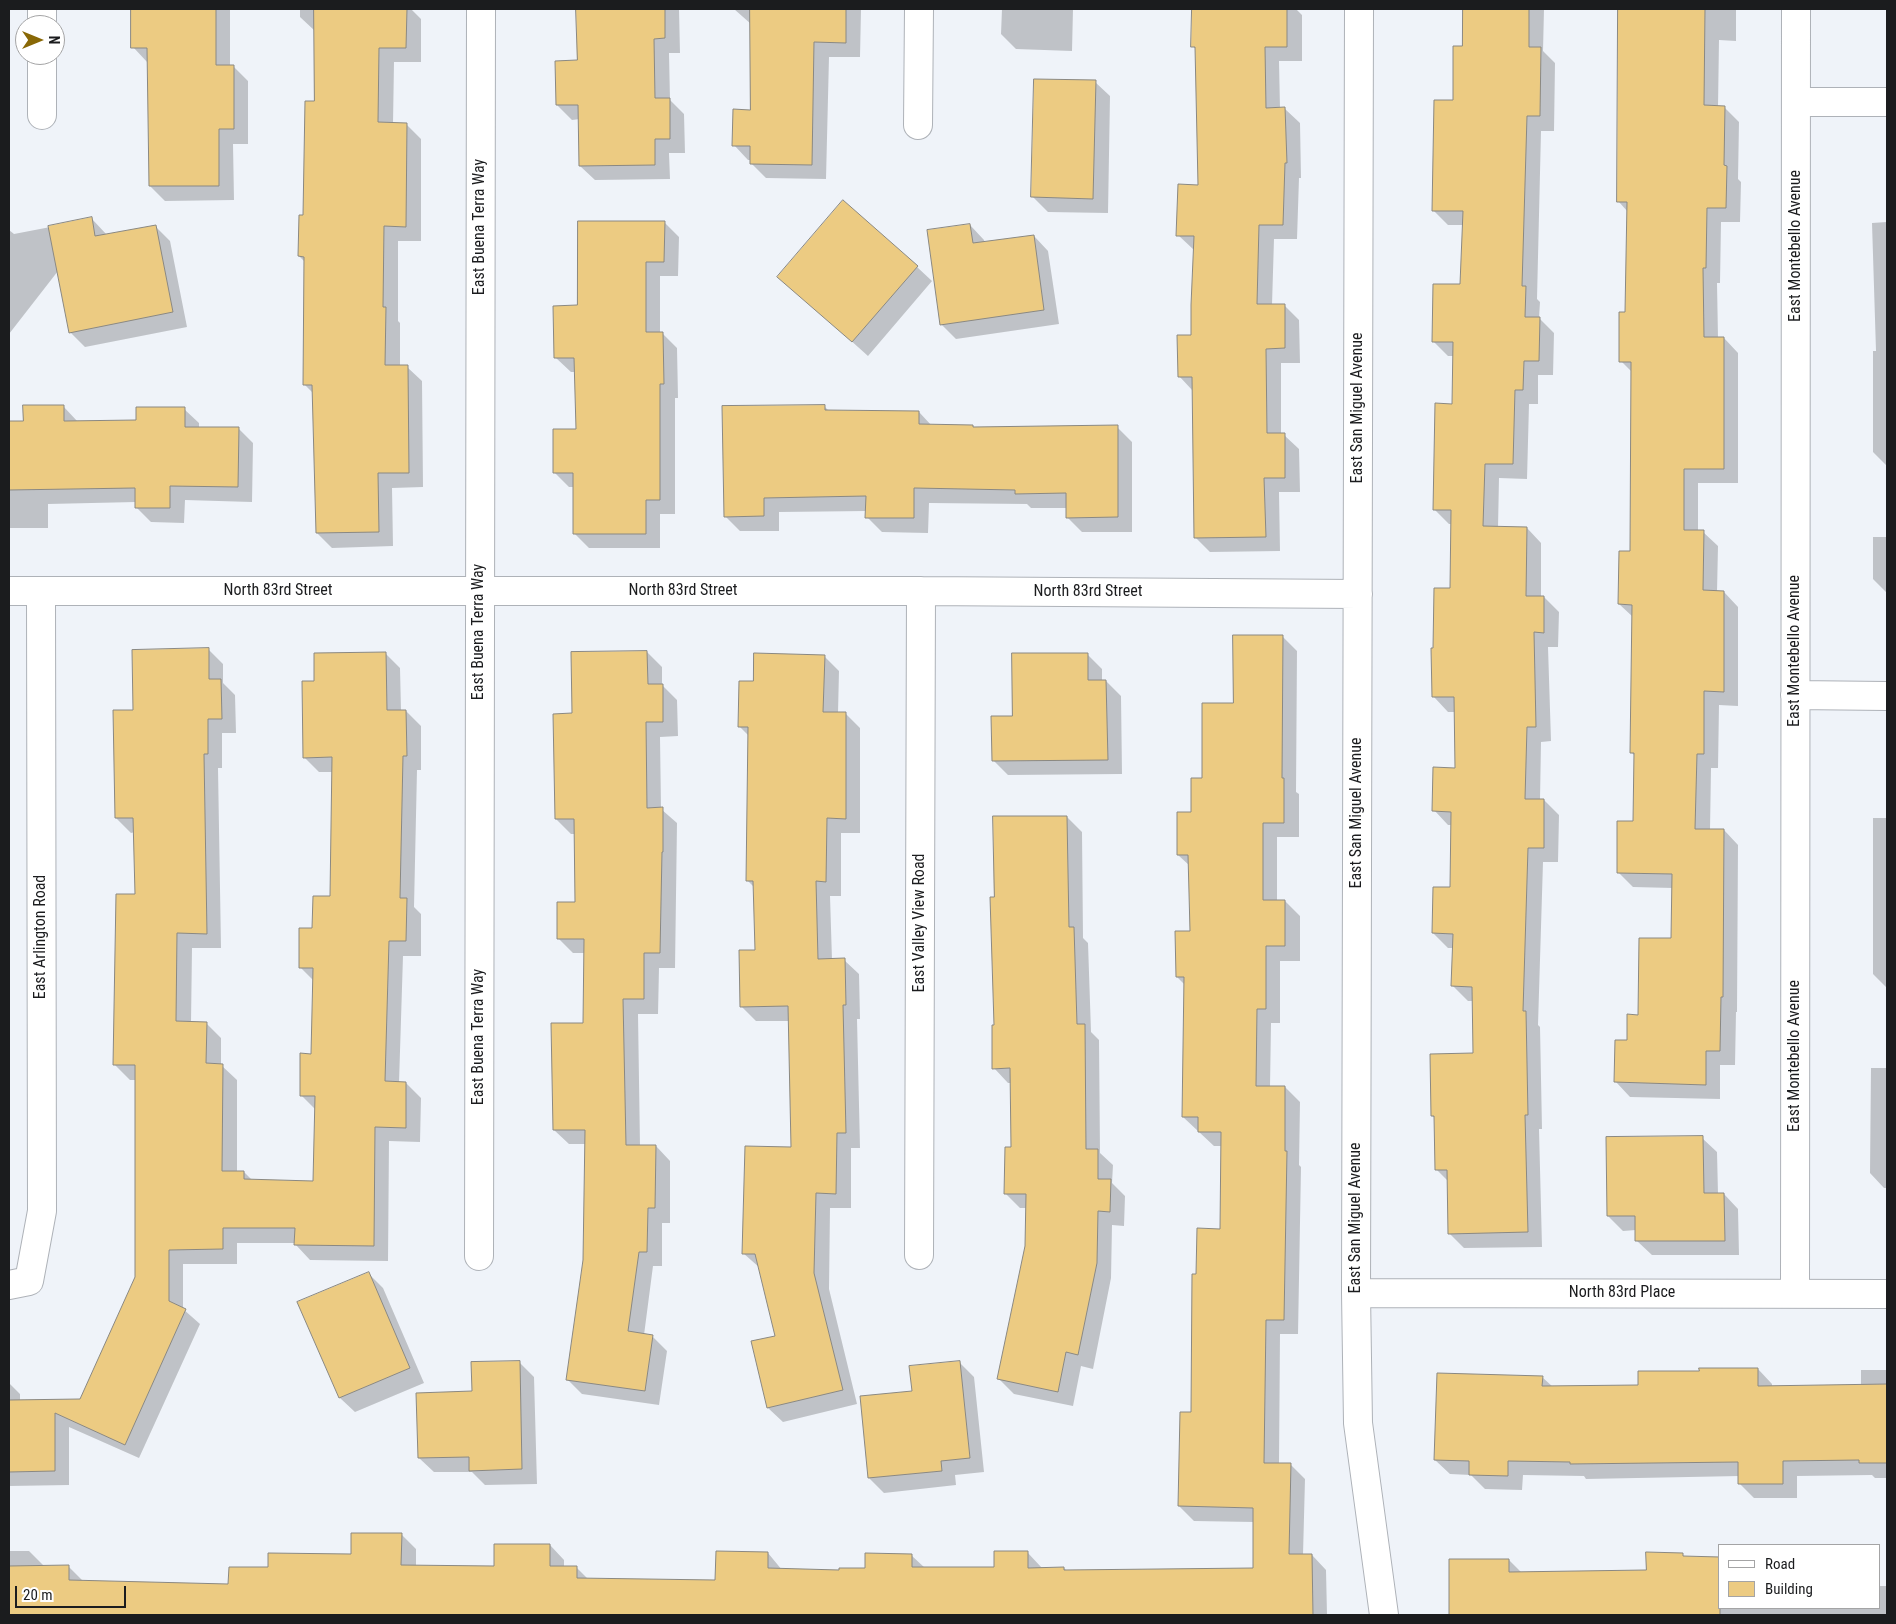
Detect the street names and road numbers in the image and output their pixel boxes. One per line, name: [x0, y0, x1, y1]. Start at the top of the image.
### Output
street label: East Buena Terra Way: [470, 159, 490, 295]
street label: East Montebello Avenue: [1786, 170, 1806, 322]
street label: East San Miguel Avenue: [1348, 333, 1368, 483]
street label: East Buena Terra Way: [469, 564, 489, 700]
street label: East Montebello Avenue: [1785, 575, 1805, 727]
street label: North 83rd Street: [224, 581, 332, 601]
street label: North 83rd Street: [629, 581, 737, 601]
street label: North 83rd Street: [1034, 582, 1142, 602]
street label: East San Miguel Avenue: [1347, 738, 1367, 888]
street label: East Valley View Road: [910, 853, 930, 993]
street label: East Arlington Road: [31, 875, 51, 999]
street label: East Buena Terra Way: [469, 969, 489, 1105]
street label: East Montebello Avenue: [1785, 980, 1805, 1132]
street label: East San Miguel Avenue: [1346, 1143, 1366, 1293]
street label: North 83rd Place: [1569, 1283, 1675, 1303]

